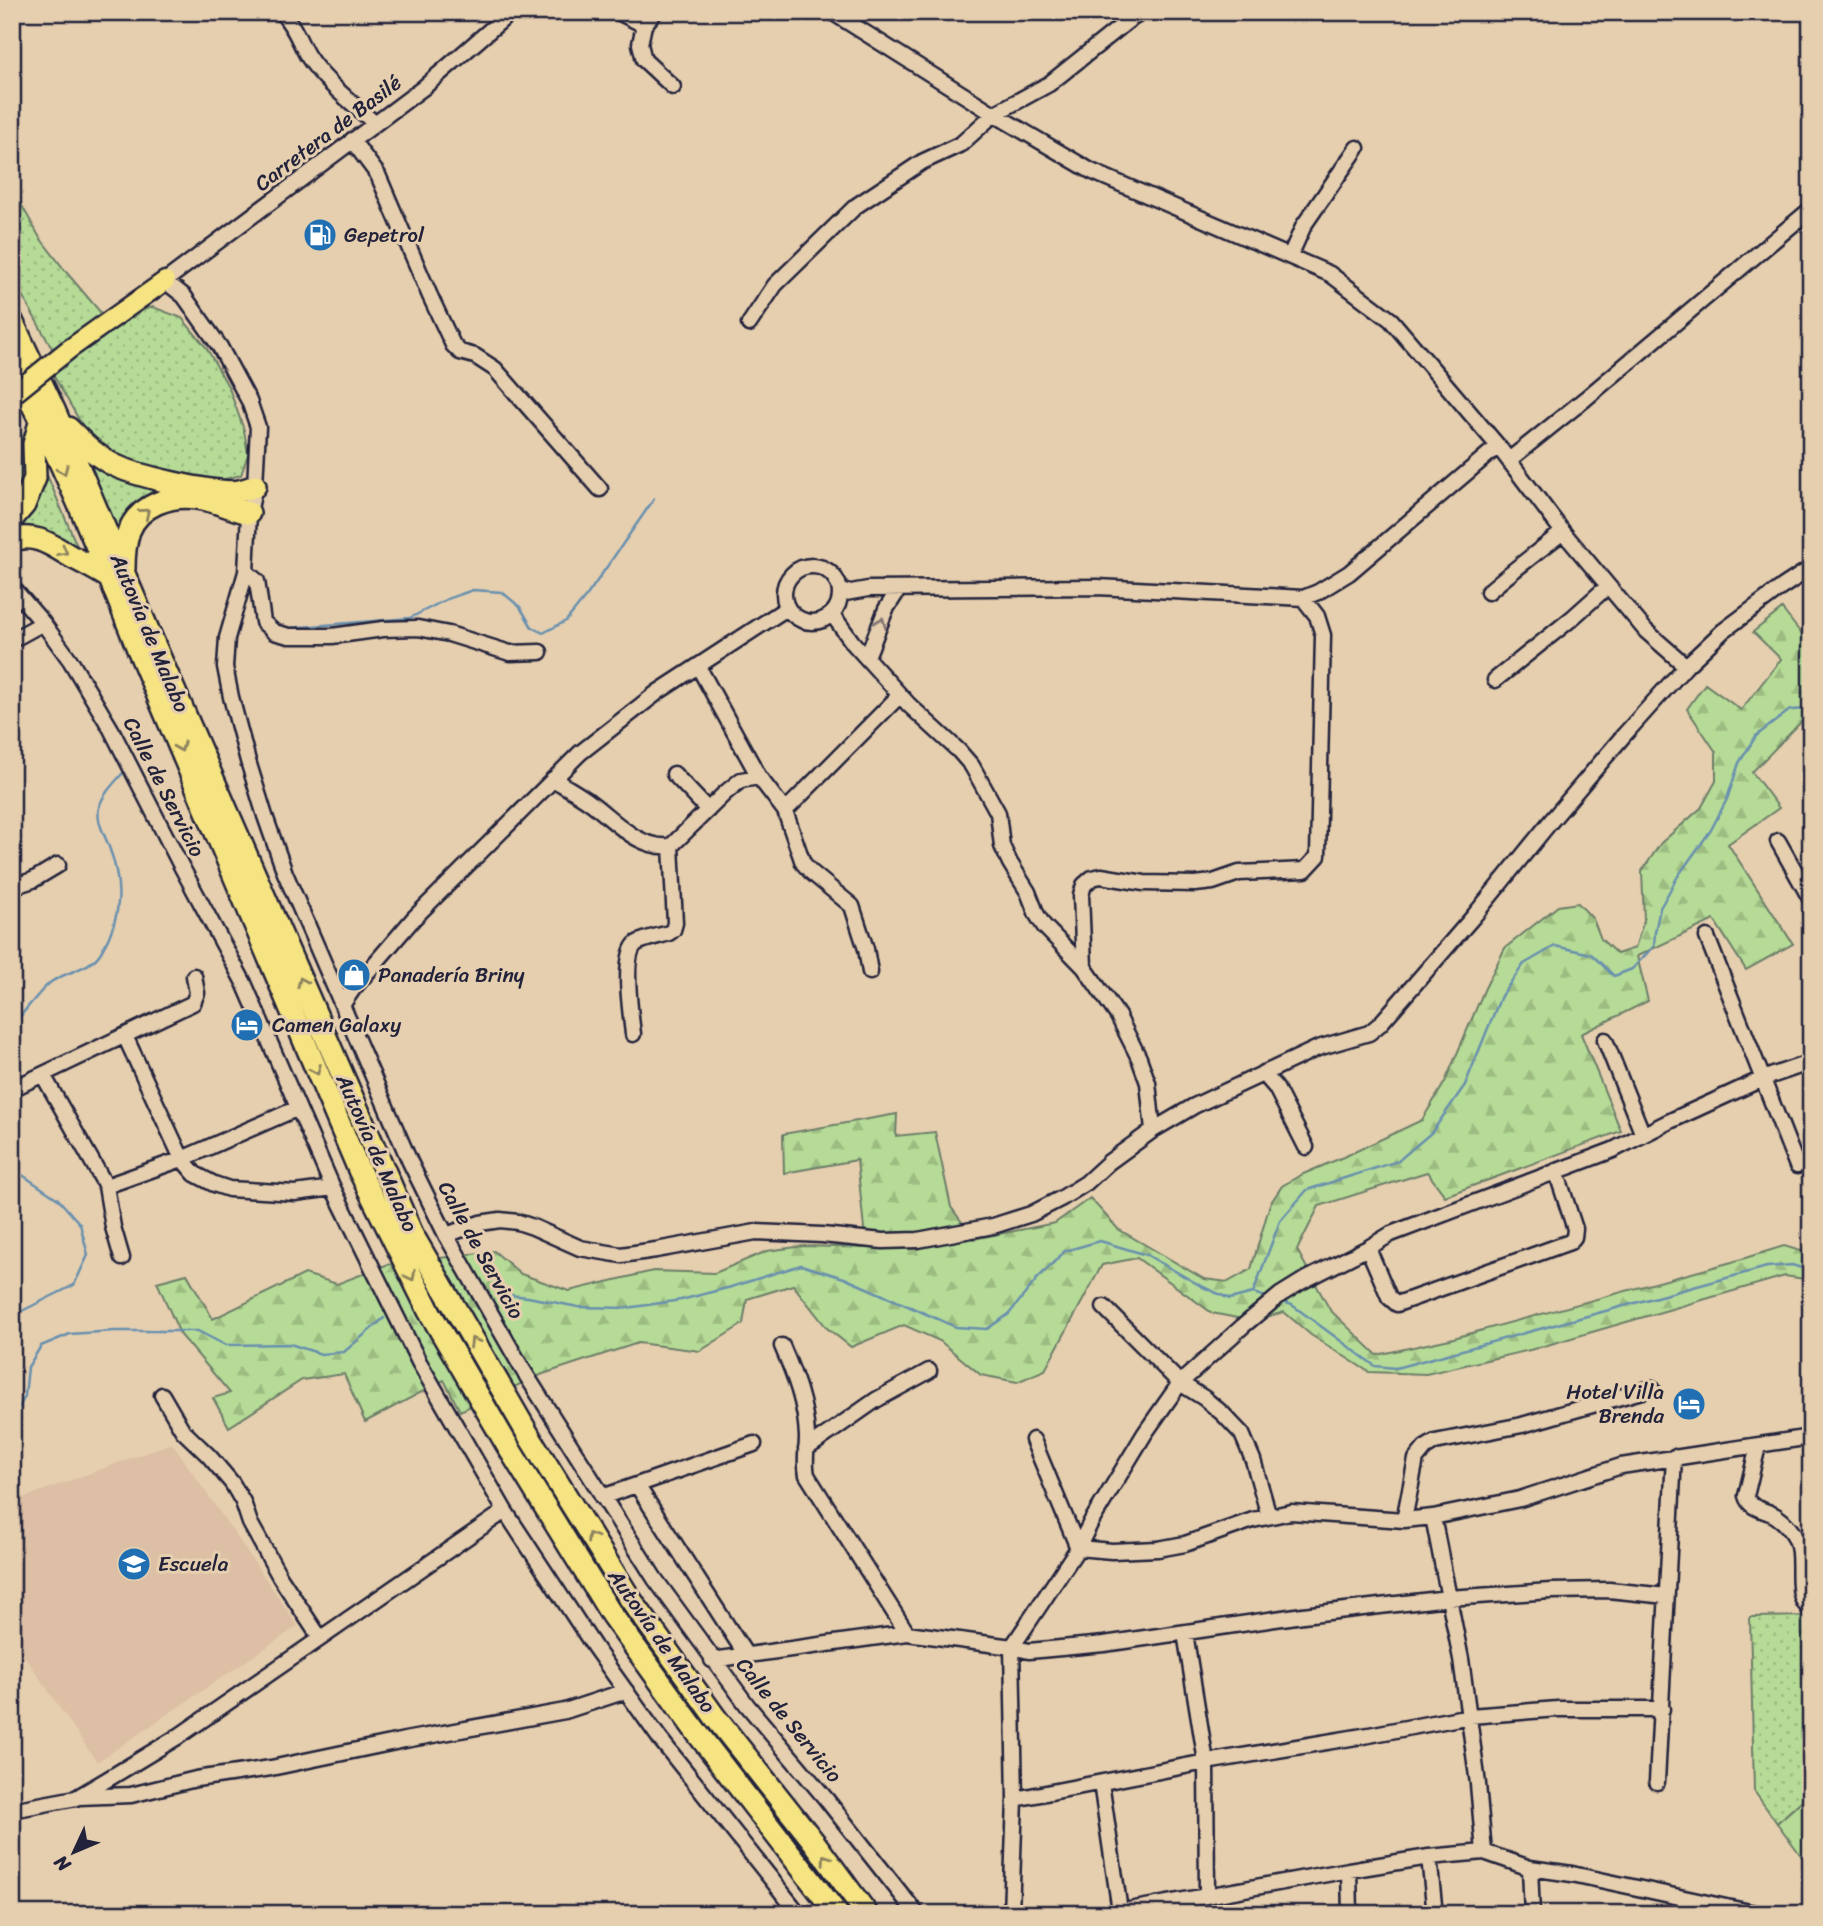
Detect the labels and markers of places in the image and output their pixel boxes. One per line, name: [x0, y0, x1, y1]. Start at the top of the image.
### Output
fuel station icon: Gepetrol: [301, 216, 339, 254]
place label: Gepetrol: [344, 216, 425, 254]
shop icon: Panadería Briny: [335, 956, 373, 994]
place label: Panadería Briny: [378, 956, 525, 994]
hotel icon: Camen Galaxy: [228, 1006, 266, 1044]
place label: Camen Galaxy: [272, 1006, 401, 1044]
place label: Hotel Villa Brenda: [1566, 1373, 1664, 1435]
hotel icon: Hotel Villa Brenda: [1670, 1385, 1708, 1423]
school or university icon: Escuela: [115, 1545, 153, 1583]
place label: Escuela: [158, 1545, 229, 1583]

